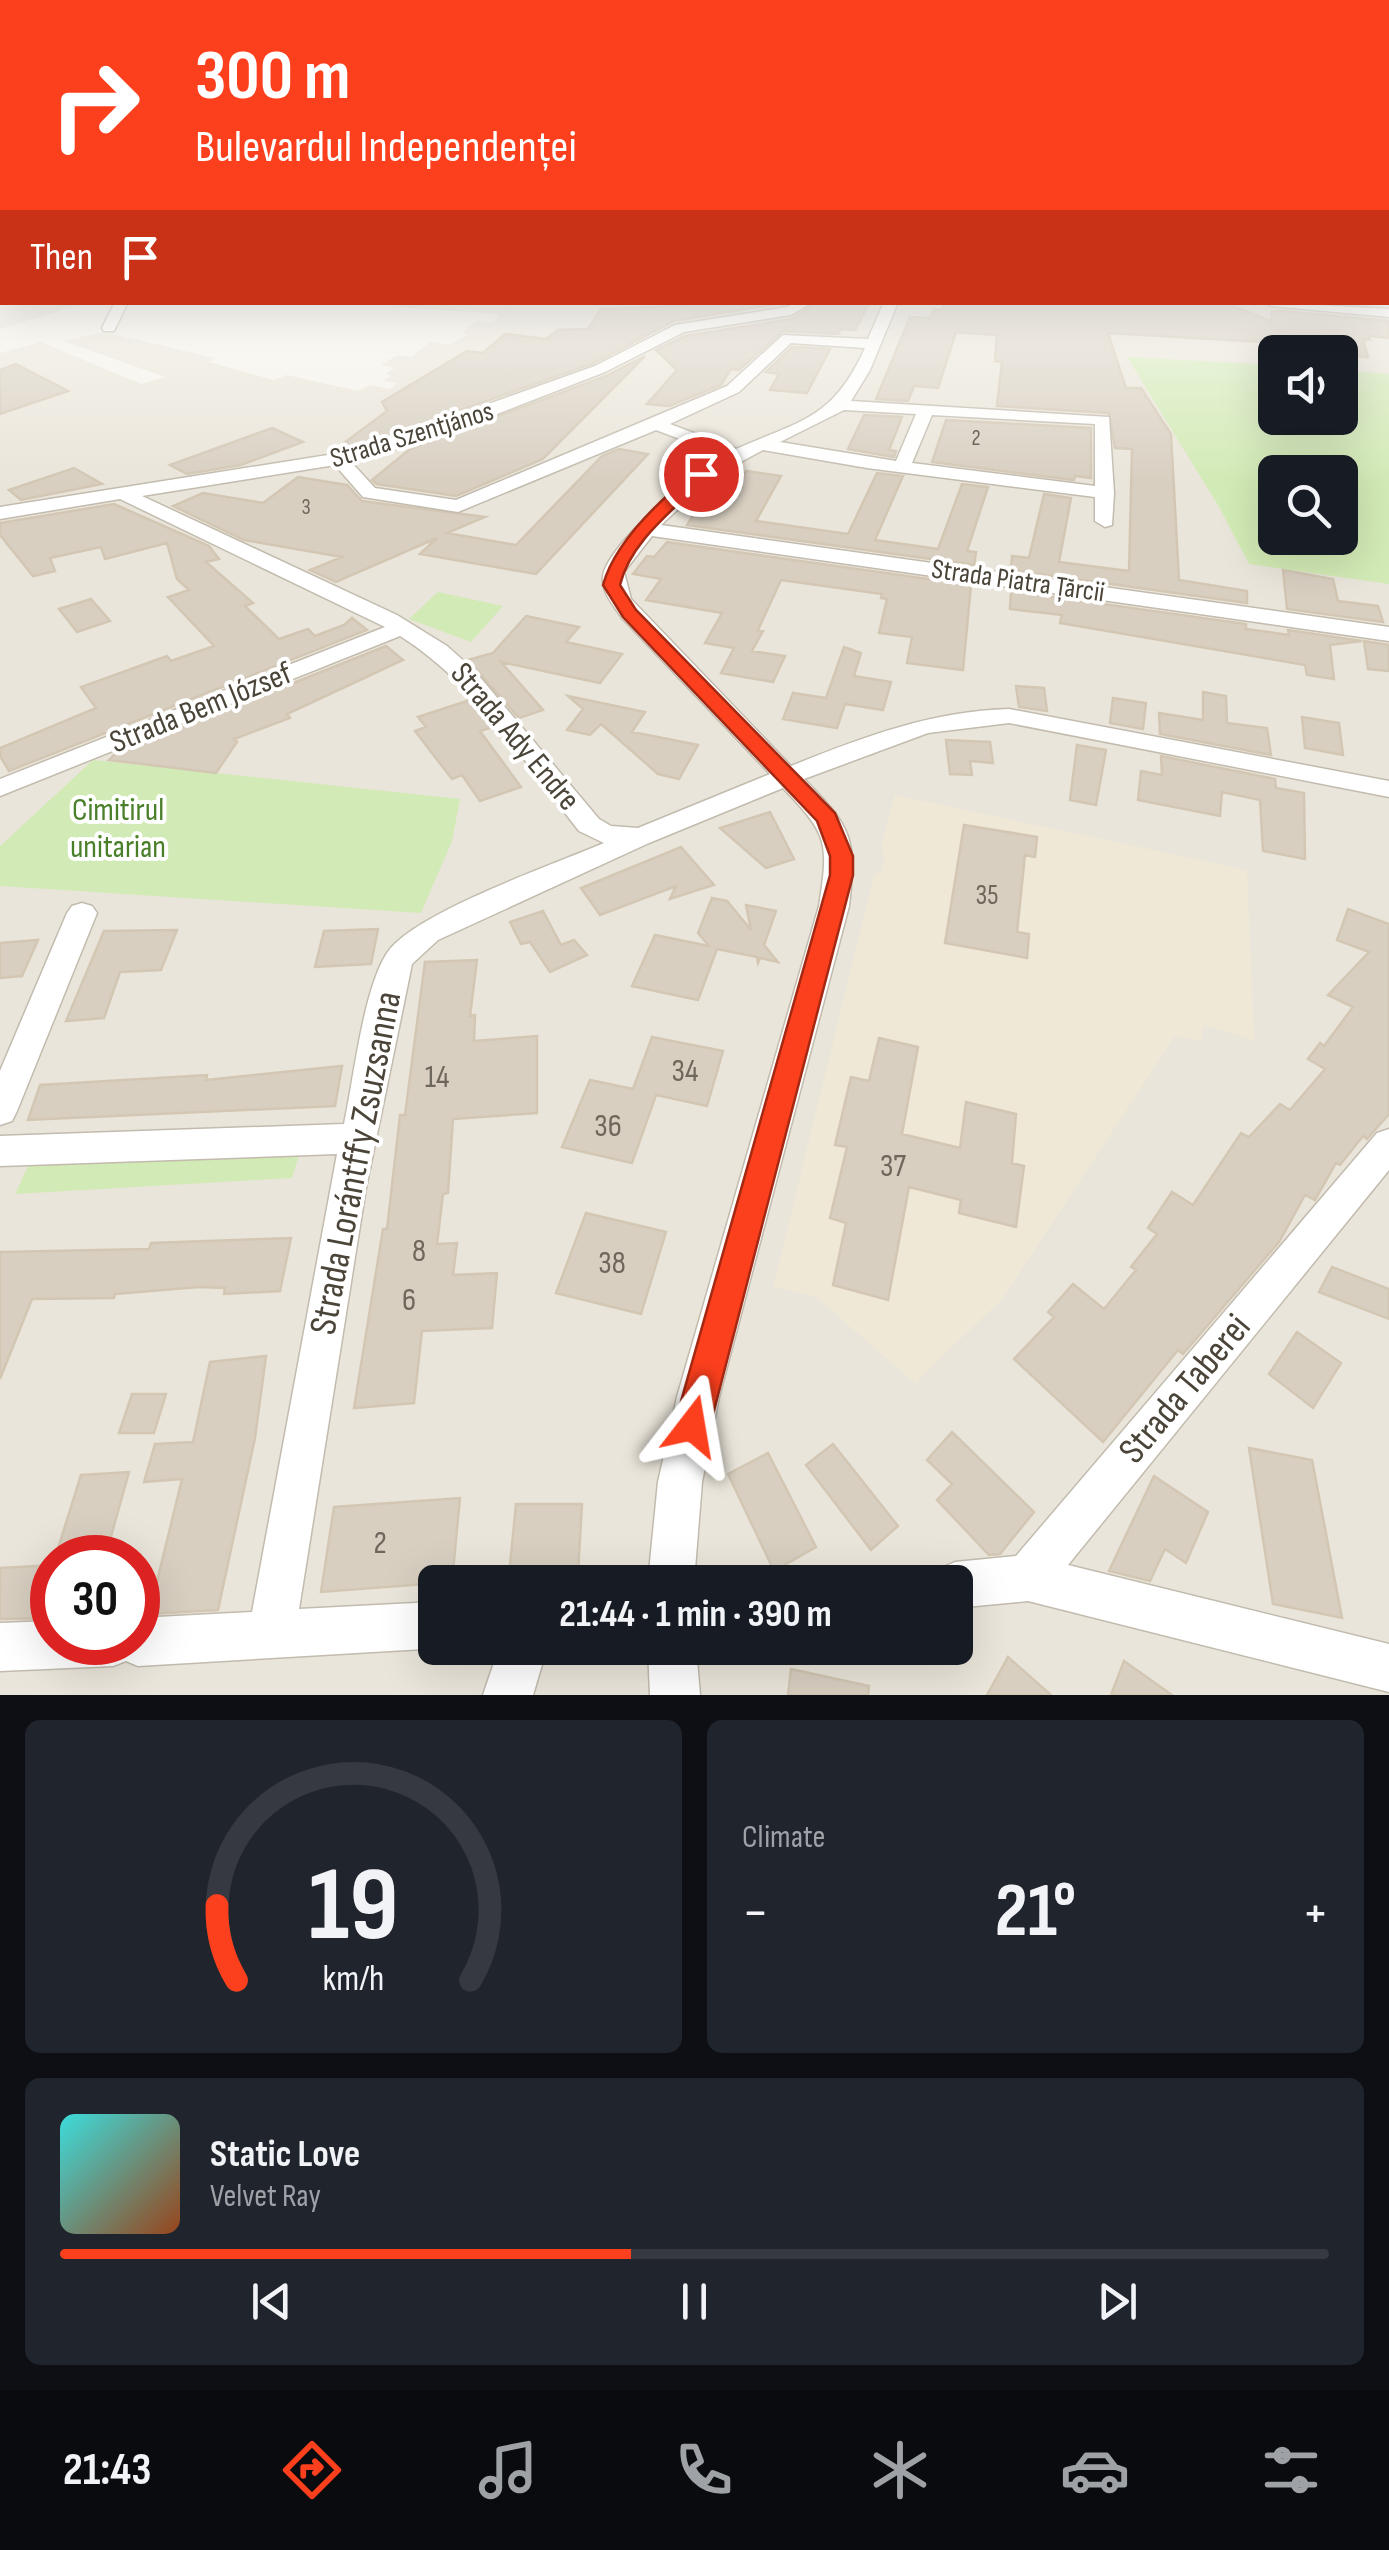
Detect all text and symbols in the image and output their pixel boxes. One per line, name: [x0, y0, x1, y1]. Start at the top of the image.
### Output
text: 300 m: [195, 35, 350, 119]
icon: right: [30, 40, 160, 170]
text: Bulevardul Independenței: [195, 120, 577, 175]
icon: arrive: [113, 230, 168, 285]
text: Then: [30, 235, 93, 280]
map controls: [1258, 335, 1358, 555]
button: sound: [1258, 335, 1358, 435]
street label: Strada Szentjános: [326, 395, 498, 475]
house number: 2: [971, 425, 981, 452]
pin: [659, 432, 744, 517]
icon: arrive: [674, 447, 729, 502]
button: search: [1258, 455, 1358, 555]
house number: 3: [301, 494, 311, 521]
street label: Strada Piatra Țărcii: [929, 553, 1107, 609]
street label: Strada Bem József: [104, 654, 298, 762]
street label: Strada Ady Endre: [442, 655, 588, 819]
park label: Cimitirul unitarian: [70, 791, 166, 867]
house number: 35: [976, 879, 998, 912]
street label: Strada Lorántffy Zsuzsanna: [301, 988, 411, 1338]
house number: 34: [672, 1052, 698, 1091]
house number: 14: [425, 1058, 449, 1097]
house number: 36: [594, 1107, 622, 1146]
house number: 37: [880, 1147, 906, 1186]
house number: 8: [412, 1232, 426, 1271]
house number: 38: [598, 1244, 626, 1283]
house number: 6: [402, 1281, 416, 1320]
street label: Strada Taberei: [1110, 1305, 1260, 1473]
position arrow: [640, 1374, 744, 1478]
house number: 2: [373, 1524, 387, 1563]
speed limit sign: 30: [30, 1535, 160, 1665]
text: 21:44 · 1 min · 390 m: [559, 1592, 832, 1637]
text: Climate: [742, 1818, 825, 1857]
text: 19: [308, 1844, 399, 1969]
text: 21°: [995, 1867, 1076, 1958]
text: −: [742, 1880, 769, 1947]
text: +: [1302, 1880, 1329, 1947]
text: km/h: [323, 1958, 384, 2001]
text: Static Love: [210, 2132, 360, 2177]
text: Velvet Ray: [210, 2177, 321, 2216]
icon: previous: [244, 2274, 299, 2329]
icon: pause: [667, 2274, 722, 2329]
icon: next: [1090, 2274, 1145, 2329]
icon: directions: [277, 2435, 347, 2505]
icon: music: [473, 2435, 543, 2505]
icon: phone: [669, 2435, 739, 2505]
icon: climate: [865, 2435, 935, 2505]
icon: car: [1060, 2435, 1130, 2505]
icon: filters: [1256, 2435, 1326, 2505]
text: 21:43: [63, 2443, 152, 2498]

